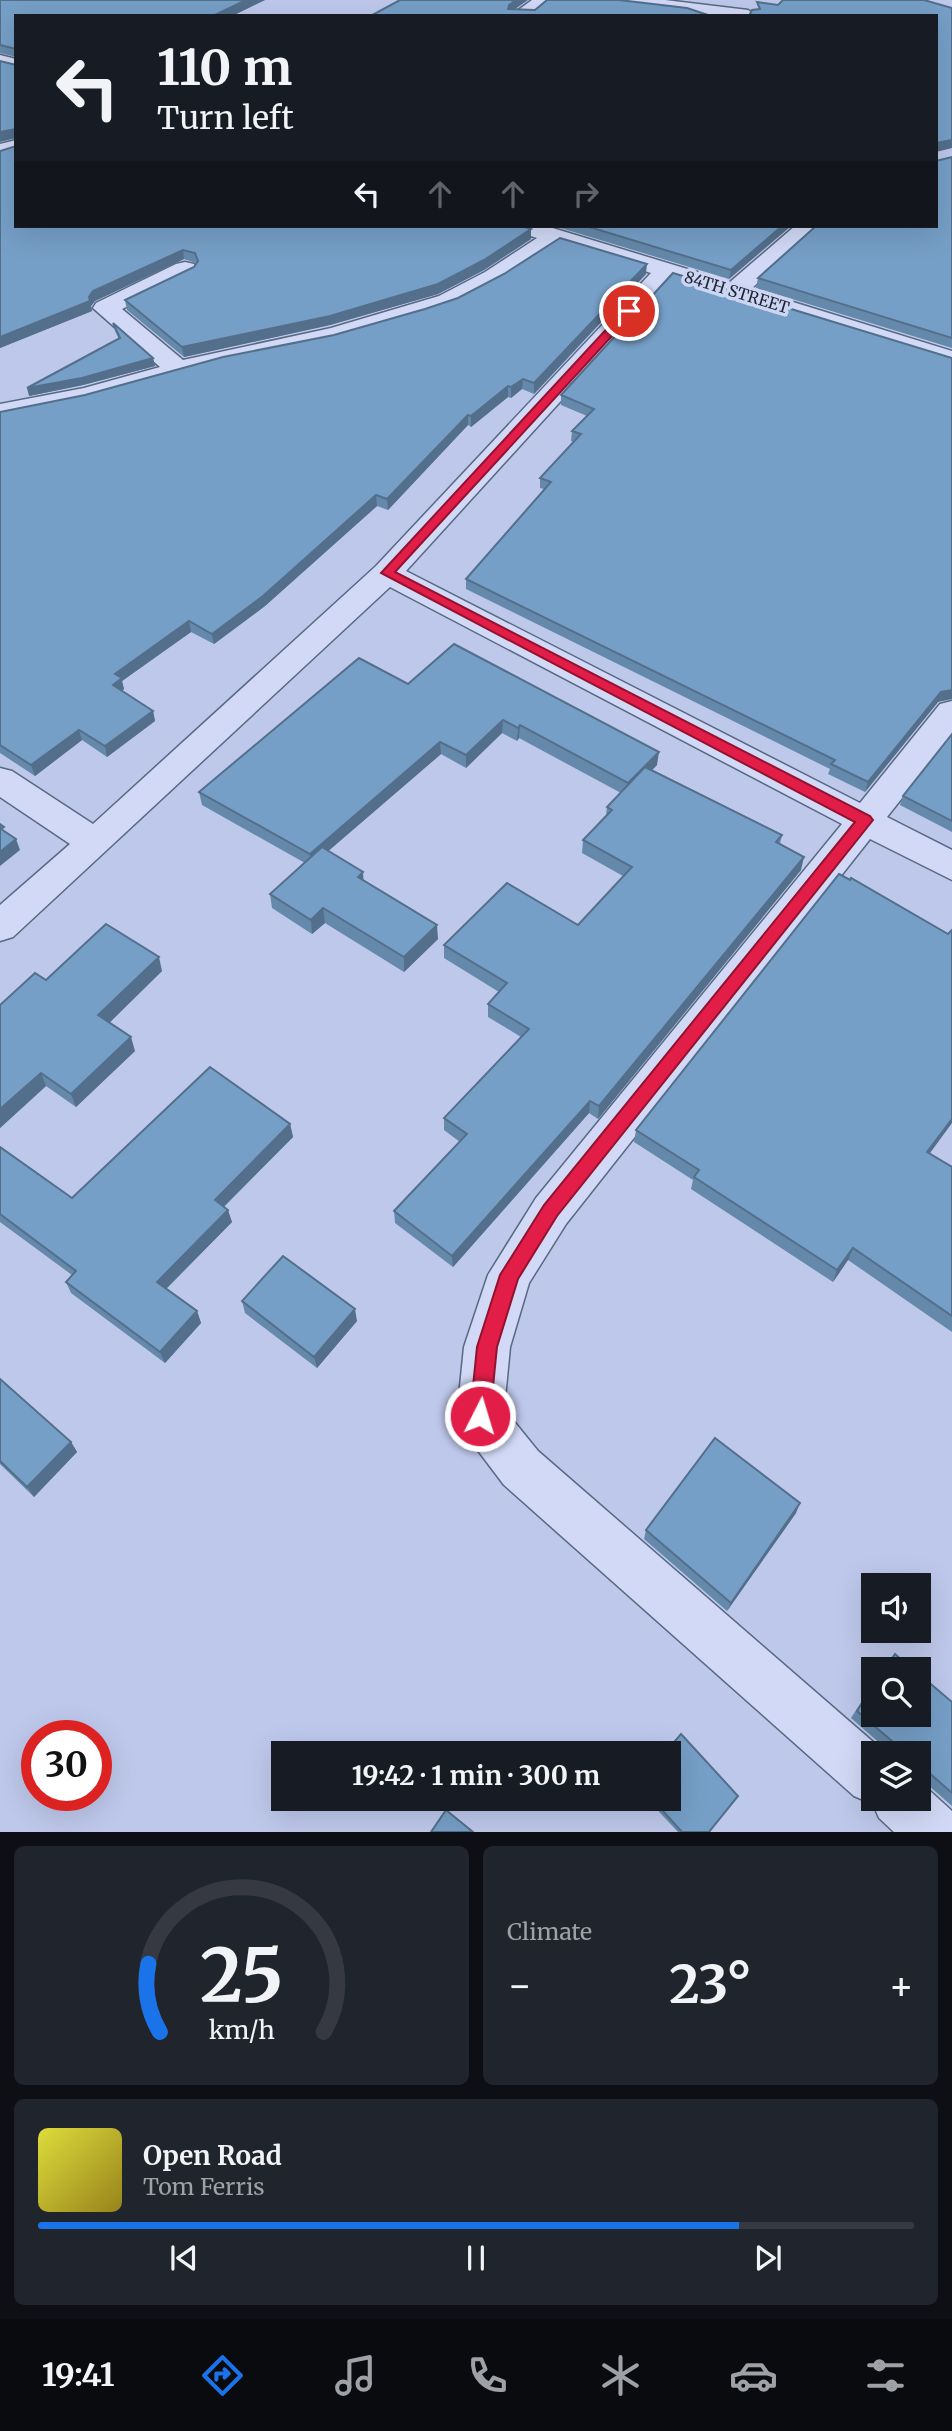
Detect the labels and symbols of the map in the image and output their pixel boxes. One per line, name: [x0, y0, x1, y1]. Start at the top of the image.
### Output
street label: 84TH STREET: [682, 267, 792, 317]
pin: [599, 281, 659, 341]
position arrow: [443, 1379, 517, 1453]
speed limit sign: 30: [21, 1720, 112, 1811]

